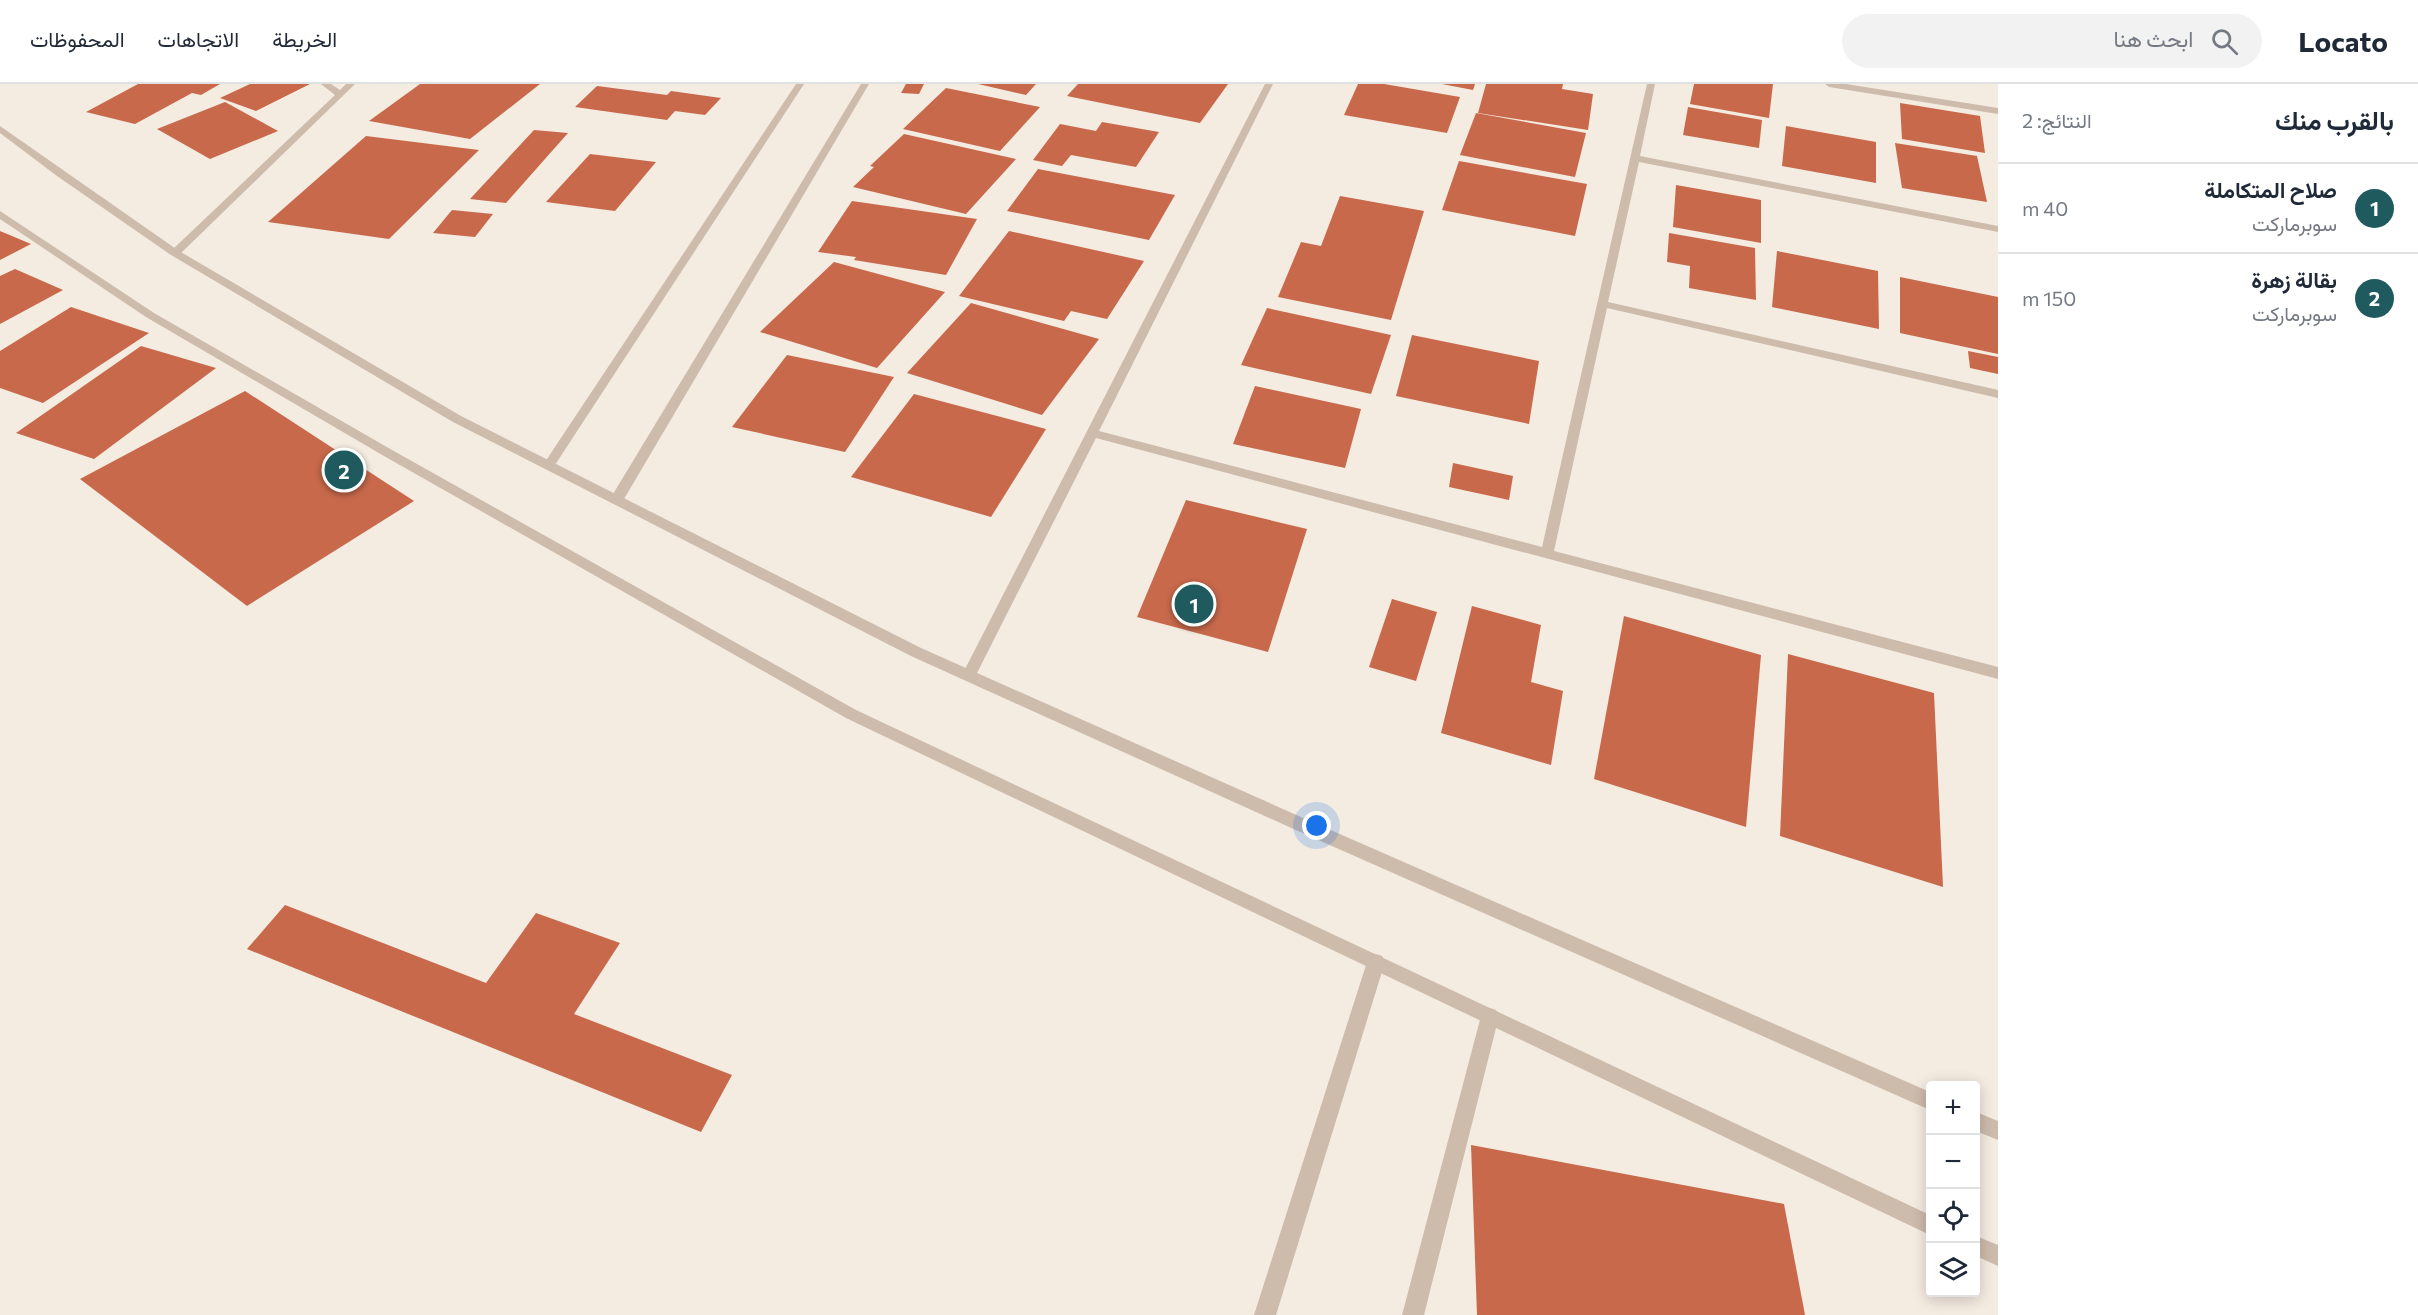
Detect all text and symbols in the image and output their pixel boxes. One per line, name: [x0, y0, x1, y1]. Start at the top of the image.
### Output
search box: [1842, 14, 2262, 68]
text: Locato: [2298, 24, 2388, 58]
text: ابحث هنا: [2114, 25, 2193, 52]
icon: search: [2208, 25, 2241, 58]
text: المحفوظات: [30, 26, 125, 51]
text: الاتجاهات: [158, 26, 239, 51]
text: الخريطة: [272, 26, 337, 51]
text: بالقرب منك: [2275, 104, 2394, 135]
text: النتائج: 2: [2022, 108, 2092, 132]
text: صلاح المتكاملة: [2204, 176, 2337, 203]
text: 40 m: [2022, 196, 2068, 220]
text: 1: [2370, 196, 2379, 220]
text: سوبرماركت: [2252, 211, 2337, 235]
text: بقالة زهرة: [2251, 266, 2337, 293]
text: 150 m: [2022, 286, 2076, 310]
text: 2: [2369, 286, 2380, 310]
text: سوبرماركت: [2252, 301, 2337, 325]
pin: 2: [324, 448, 364, 492]
pin: 1: [1174, 582, 1214, 626]
your location: [1302, 811, 1331, 840]
map controls: [1926, 1081, 1980, 1297]
button: +: [1926, 1081, 1980, 1135]
button: −: [1926, 1135, 1980, 1189]
button: locate: [1926, 1189, 1980, 1243]
button: layers: [1926, 1243, 1980, 1297]

